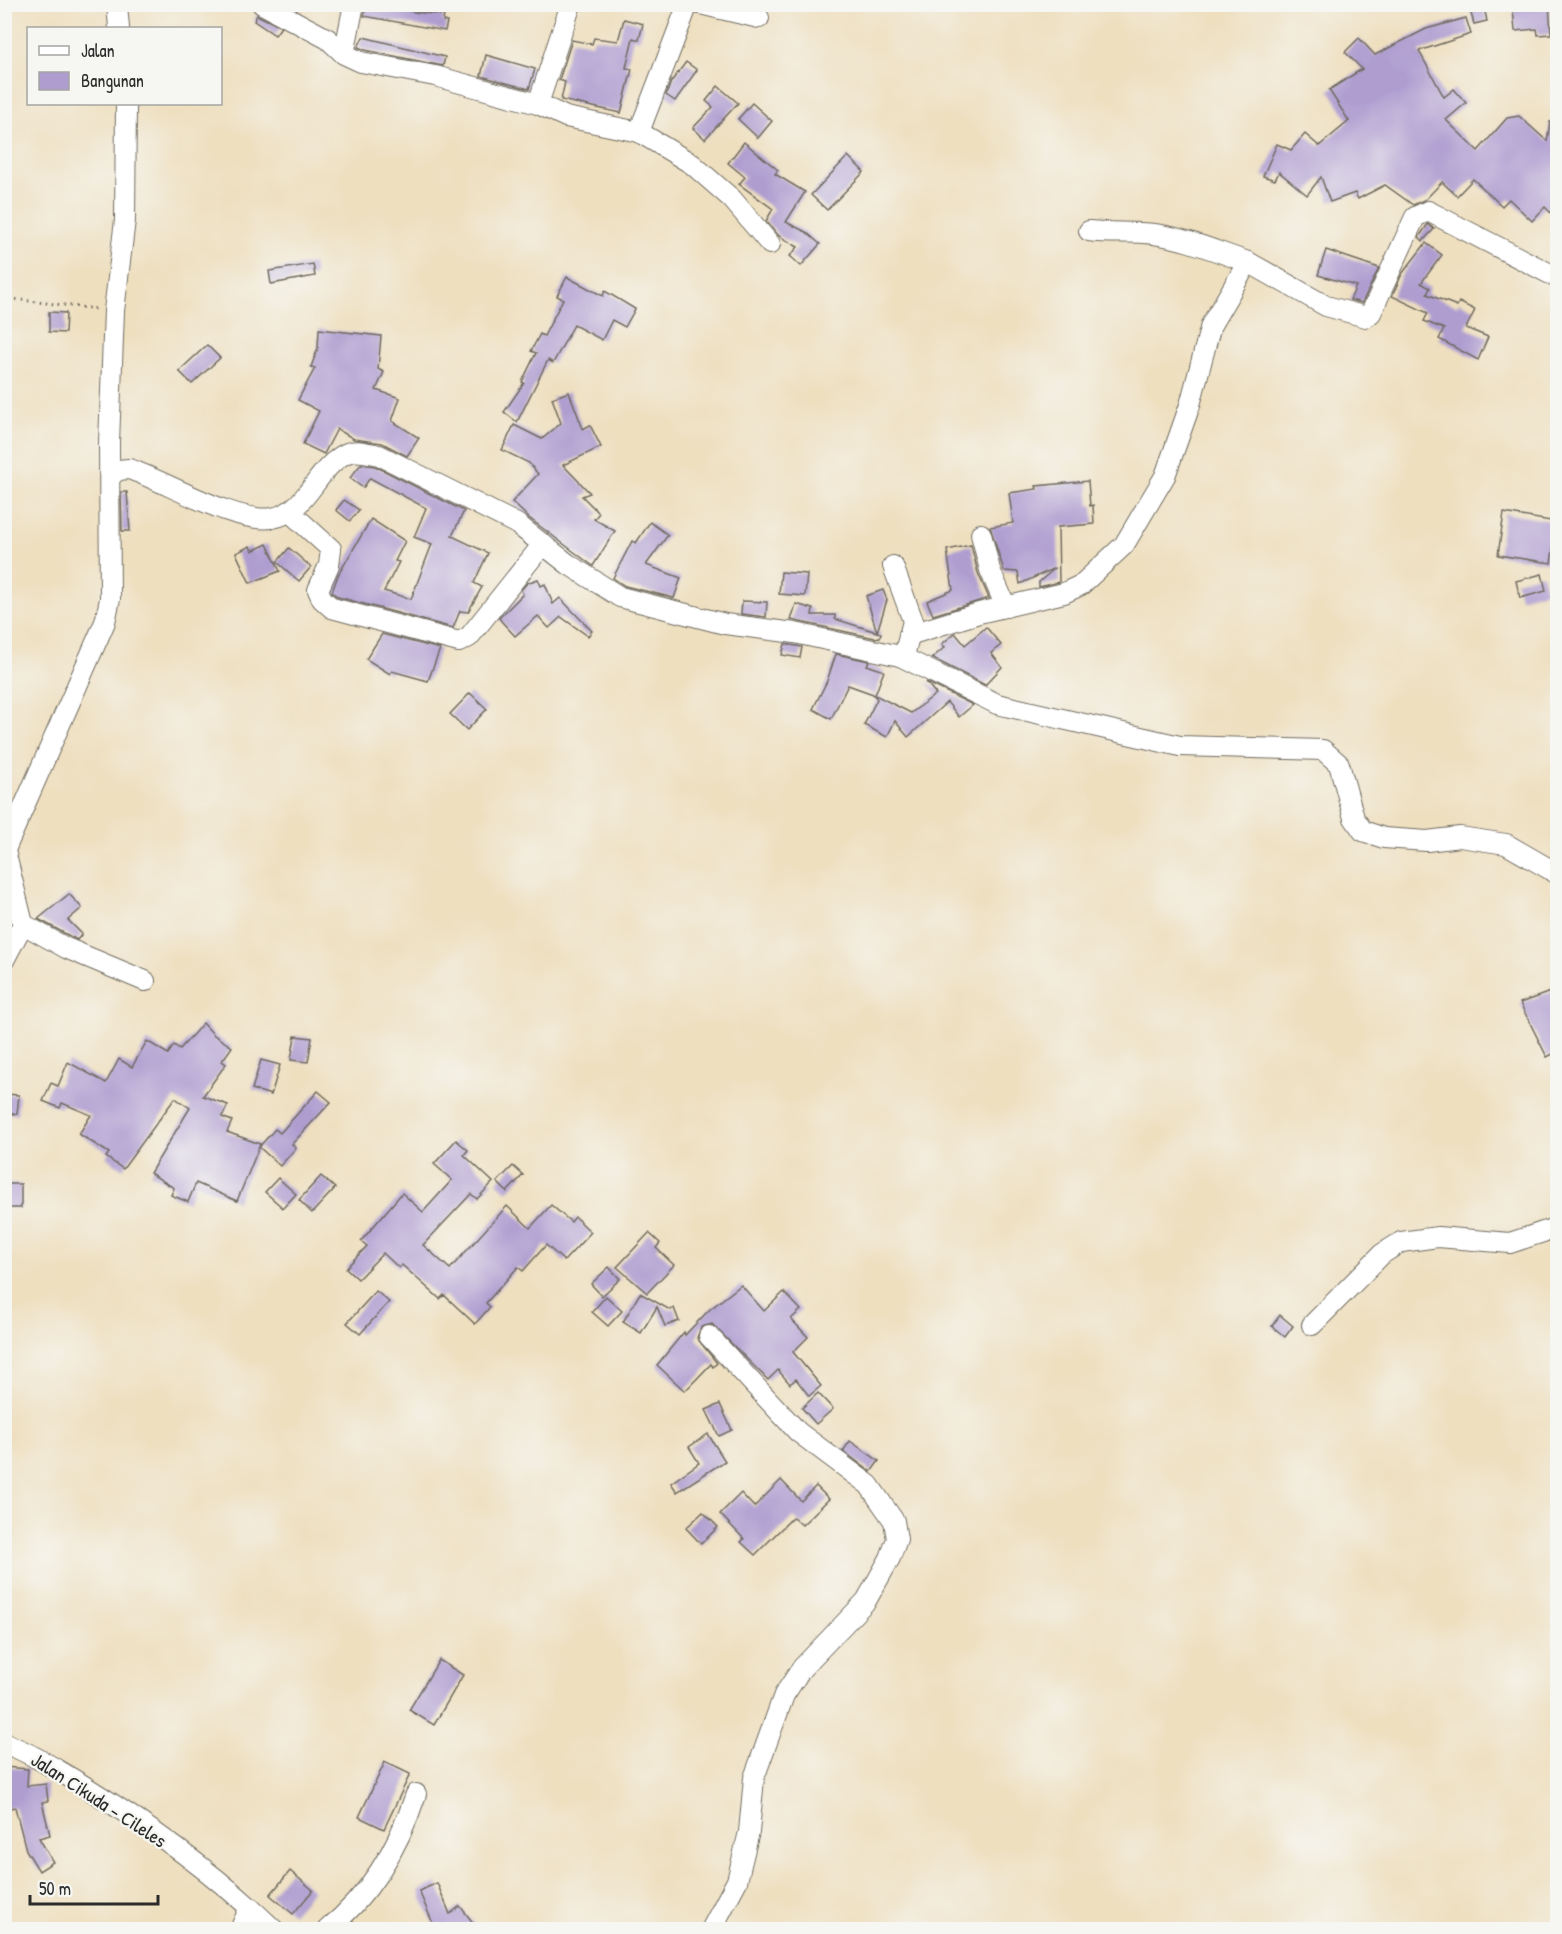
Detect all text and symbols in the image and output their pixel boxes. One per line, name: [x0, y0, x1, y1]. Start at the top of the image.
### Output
legend: [27, 27, 222, 105]
text: Jalan: [81, 38, 115, 63]
text: Bangunan: [81, 68, 144, 93]
street label: Jalan Cikuda - Cileles: [26, 1746, 172, 1854]
scale bar: [30, 1868, 158, 1906]
text: 50 m: [39, 1876, 71, 1901]

